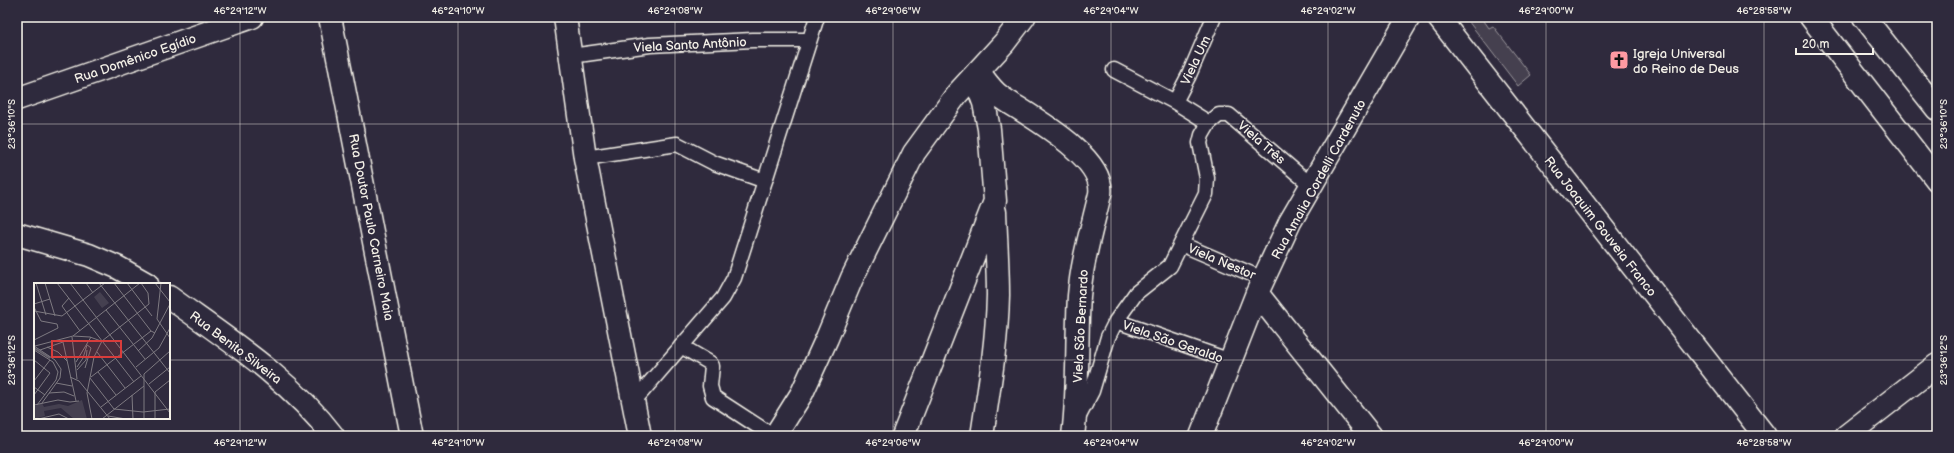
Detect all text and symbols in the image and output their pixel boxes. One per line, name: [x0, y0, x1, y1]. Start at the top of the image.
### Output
text: 46°29'12"W: [213, 5, 267, 17]
text: 46°29'10"W: [431, 5, 485, 17]
text: 46°29'08"W: [647, 5, 703, 17]
text: 46°29'06"W: [865, 5, 921, 17]
text: 46°29'04"W: [1083, 5, 1139, 17]
text: 46°29'02"W: [1300, 5, 1356, 17]
text: 46°29'00"W: [1518, 5, 1574, 17]
text: 46°28'58"W: [1737, 5, 1792, 17]
scale bar: [1796, 30, 1873, 56]
street label: Rua Domênico Egídio: [72, 31, 198, 87]
street label: Viela Um: [1178, 33, 1214, 88]
street label: Viela Santo Antônio: [633, 34, 747, 56]
text: 20 m: [1802, 37, 1829, 52]
place label: Igreja Universal do Reino de Deus: [1633, 46, 1739, 77]
church icon: Igreja Universal do Reino de Deus: [1608, 49, 1630, 71]
street label: Rua Amalia Cordelli Cardenuto: [1268, 97, 1370, 262]
text: 23°36'10"S: [6, 99, 18, 149]
text: 23°36'10"S: [1938, 99, 1950, 149]
street label: Viela Três: [1234, 118, 1289, 168]
street label: Rua Doutor Paulo Carneiro Maia: [345, 132, 397, 322]
street label: Rua Joaquim Gouveia Franco: [1541, 153, 1660, 300]
street label: Viela Nestor: [1185, 240, 1258, 283]
street label: Viela São Bernardo: [1070, 269, 1092, 383]
inset map: [34, 283, 170, 419]
street label: Rua Benito Silveira: [186, 308, 285, 388]
street label: Viela São Geraldo: [1120, 317, 1225, 367]
text: 23°36'12"S: [6, 335, 18, 385]
text: 23°36'12"S: [1938, 335, 1950, 385]
text: 46°29'12"W: [213, 437, 267, 449]
text: 46°29'10"W: [431, 437, 485, 449]
text: 46°29'08"W: [647, 437, 703, 449]
text: 46°29'06"W: [865, 437, 921, 449]
text: 46°29'04"W: [1083, 437, 1139, 449]
text: 46°29'02"W: [1300, 437, 1356, 449]
text: 46°29'00"W: [1518, 437, 1574, 449]
text: 46°28'58"W: [1737, 437, 1792, 449]

